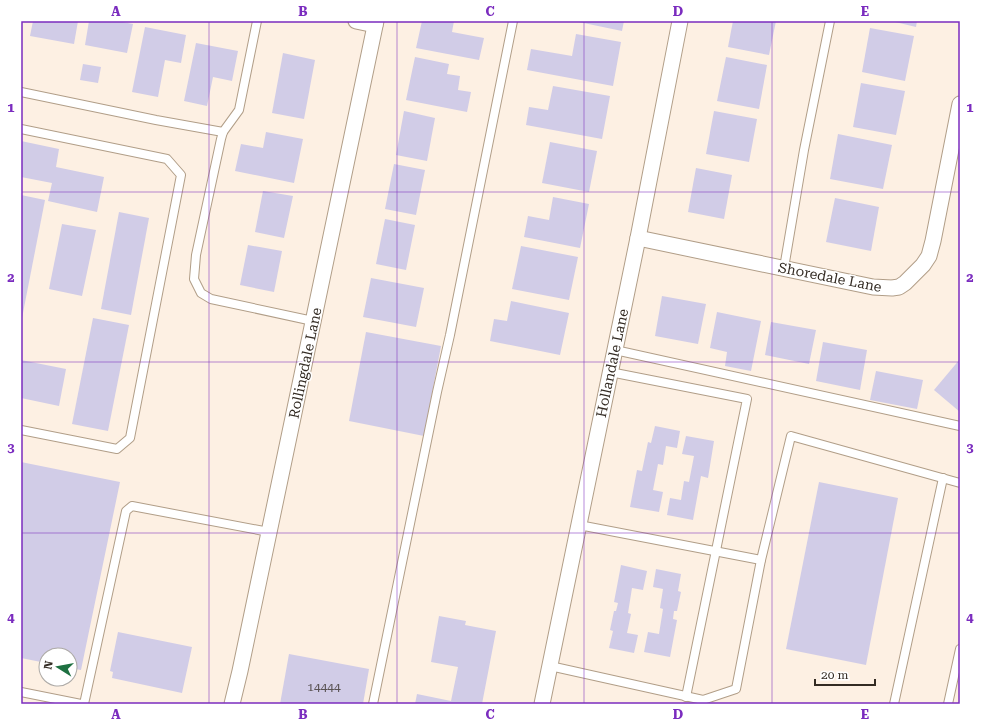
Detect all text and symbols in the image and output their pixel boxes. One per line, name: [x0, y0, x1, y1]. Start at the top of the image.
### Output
text: A: [111, 4, 121, 19]
text: B: [298, 4, 308, 19]
text: C: [485, 4, 495, 19]
text: D: [673, 4, 683, 19]
text: E: [861, 4, 869, 19]
text: 1: [7, 100, 15, 115]
text: 1: [966, 100, 974, 115]
street label: Shoredale Lane: [777, 259, 883, 295]
text: 2: [7, 270, 15, 285]
text: 2: [966, 270, 974, 285]
street label: Rollingdale Lane: [285, 306, 325, 420]
street label: Hollandale Lane: [593, 307, 631, 419]
text: 3: [7, 440, 15, 455]
text: 3: [966, 440, 974, 455]
text: 4: [7, 610, 15, 625]
text: 4: [966, 610, 974, 625]
north arrow: [38, 647, 78, 687]
text: N: [41, 659, 56, 671]
scale bar: [815, 661, 875, 687]
text: 20 m: [821, 668, 848, 682]
house number: 14444: [307, 680, 341, 694]
text: A: [111, 707, 121, 722]
text: B: [298, 707, 308, 722]
text: C: [485, 707, 495, 722]
text: D: [673, 707, 683, 722]
text: E: [861, 707, 869, 722]

